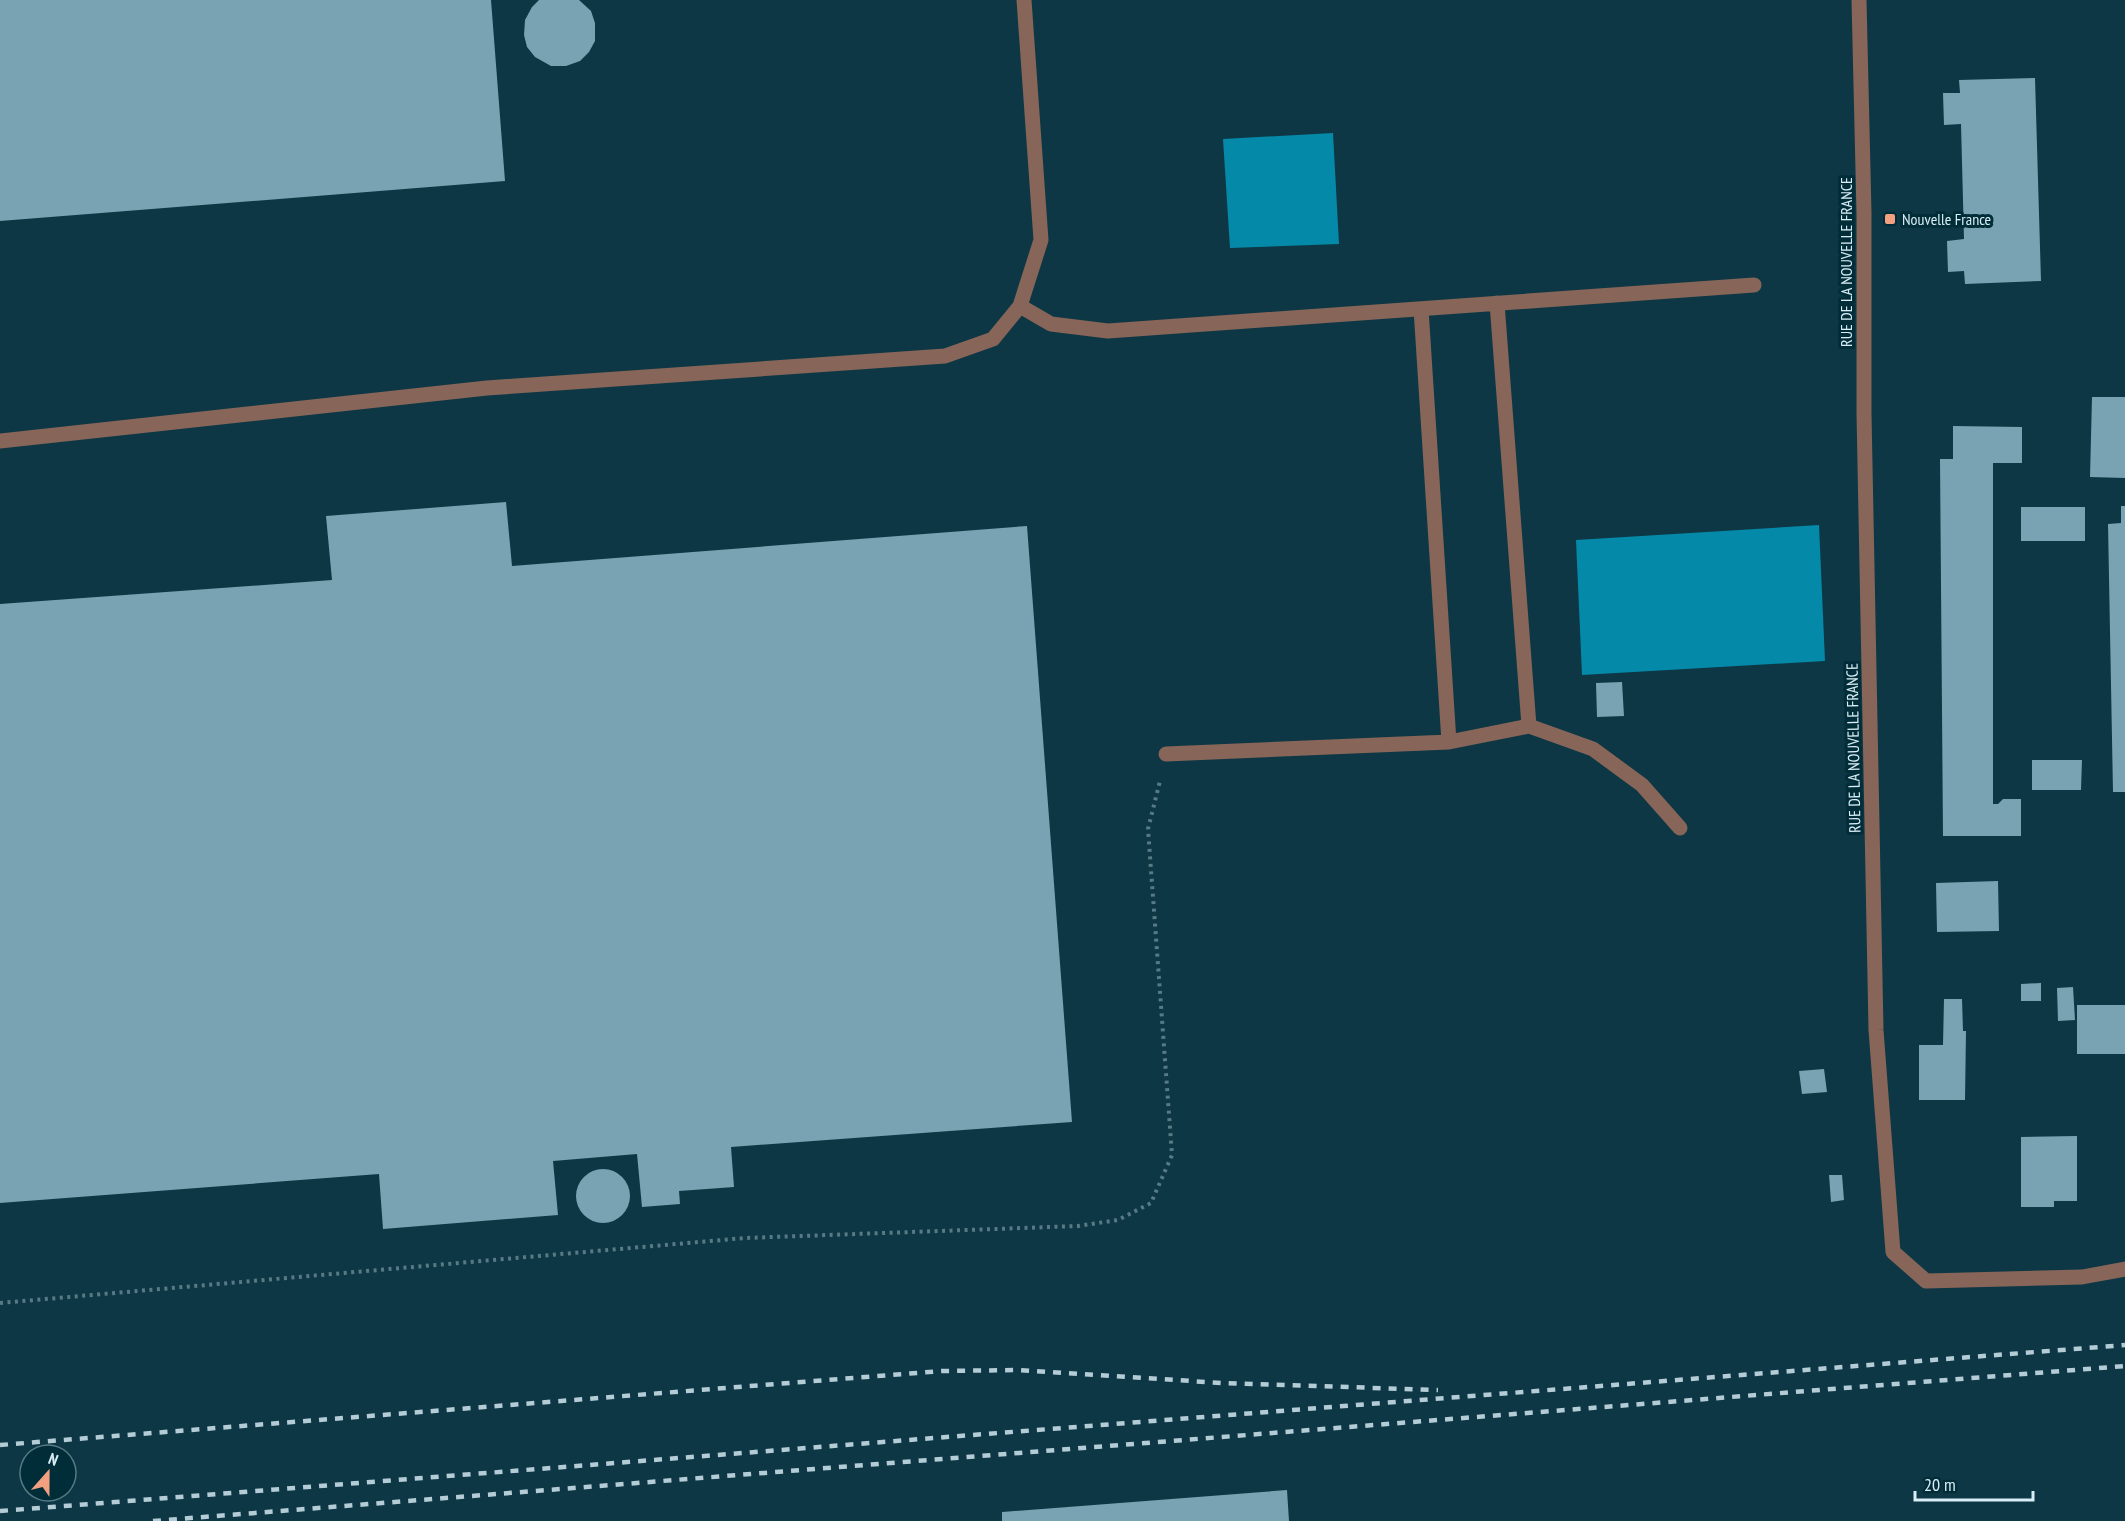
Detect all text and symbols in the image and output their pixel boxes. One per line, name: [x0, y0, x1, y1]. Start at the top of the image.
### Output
street label: RUE DE LA NOUVELLE FRANCE: [1836, 177, 1856, 347]
place label: Nouvelle France: [1902, 209, 1991, 229]
marker: Nouvelle France: [1883, 212, 1897, 226]
street label: RUE DE LA NOUVELLE FRANCE: [1842, 663, 1864, 833]
north arrow: [18, 1443, 78, 1503]
text: N: [46, 1448, 61, 1470]
scale bar: [1915, 1464, 2034, 1502]
text: 20 m: [1924, 1473, 1956, 1496]

